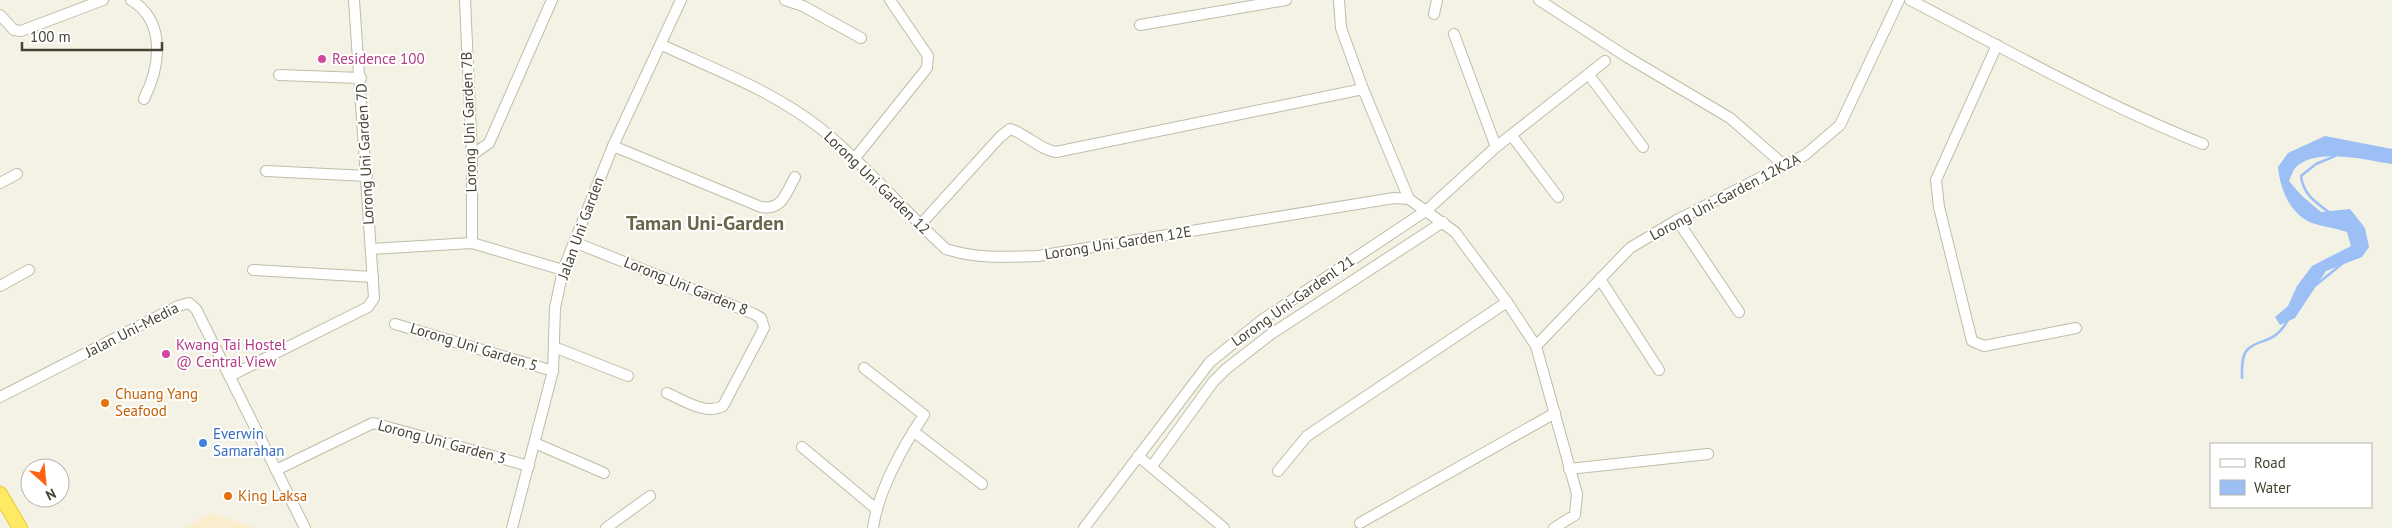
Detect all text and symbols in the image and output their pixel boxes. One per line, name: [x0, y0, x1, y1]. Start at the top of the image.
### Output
scale bar: [22, 20, 162, 52]
text: 100 m: [30, 27, 71, 46]
place label: Residence 100: [332, 49, 425, 68]
street label: Lorong Uni Garden 7B: [457, 51, 480, 193]
marker: Residence 100: [316, 53, 328, 65]
street label: Lorong Uni Garden 7D: [351, 83, 378, 225]
street label: Lorong Uni Garden 12: [820, 127, 934, 238]
street label: Lorong Uni-Garden 12K2A: [1646, 149, 1803, 244]
street label: Jalan Uni Garden: [553, 174, 608, 283]
district label: Taman Uni-Garden: [626, 210, 784, 236]
street label: Lorong Uni Garden 12E: [1043, 222, 1193, 263]
street label: Lorong Uni-Gardenl 21: [1227, 251, 1358, 350]
street label: Lorong Uni Garden 8: [621, 252, 751, 319]
street label: Jalan Uni-Media: [81, 298, 182, 362]
street label: Lorong Uni Garden 5: [408, 318, 540, 375]
place label: Kwang Tai Hostel @ Central View: [176, 335, 287, 371]
marker: Kwang Tai Hostel @ Central View: [160, 348, 172, 360]
place label: Chuang Yang Seafood: [115, 384, 198, 420]
marker: Chuang Yang Seafood: [99, 397, 111, 409]
street label: Lorong Uni Garden 3: [376, 415, 508, 468]
place label: Everwin Samarahan: [213, 424, 284, 460]
marker: Everwin Samarahan: [197, 437, 209, 449]
legend: [2210, 443, 2372, 508]
text: Road: [2254, 453, 2286, 472]
north arrow: [20, 458, 70, 508]
text: Water: [2254, 478, 2291, 497]
text: N: [43, 484, 59, 505]
place label: King Laksa: [238, 486, 307, 505]
marker: King Laksa: [222, 490, 234, 502]

